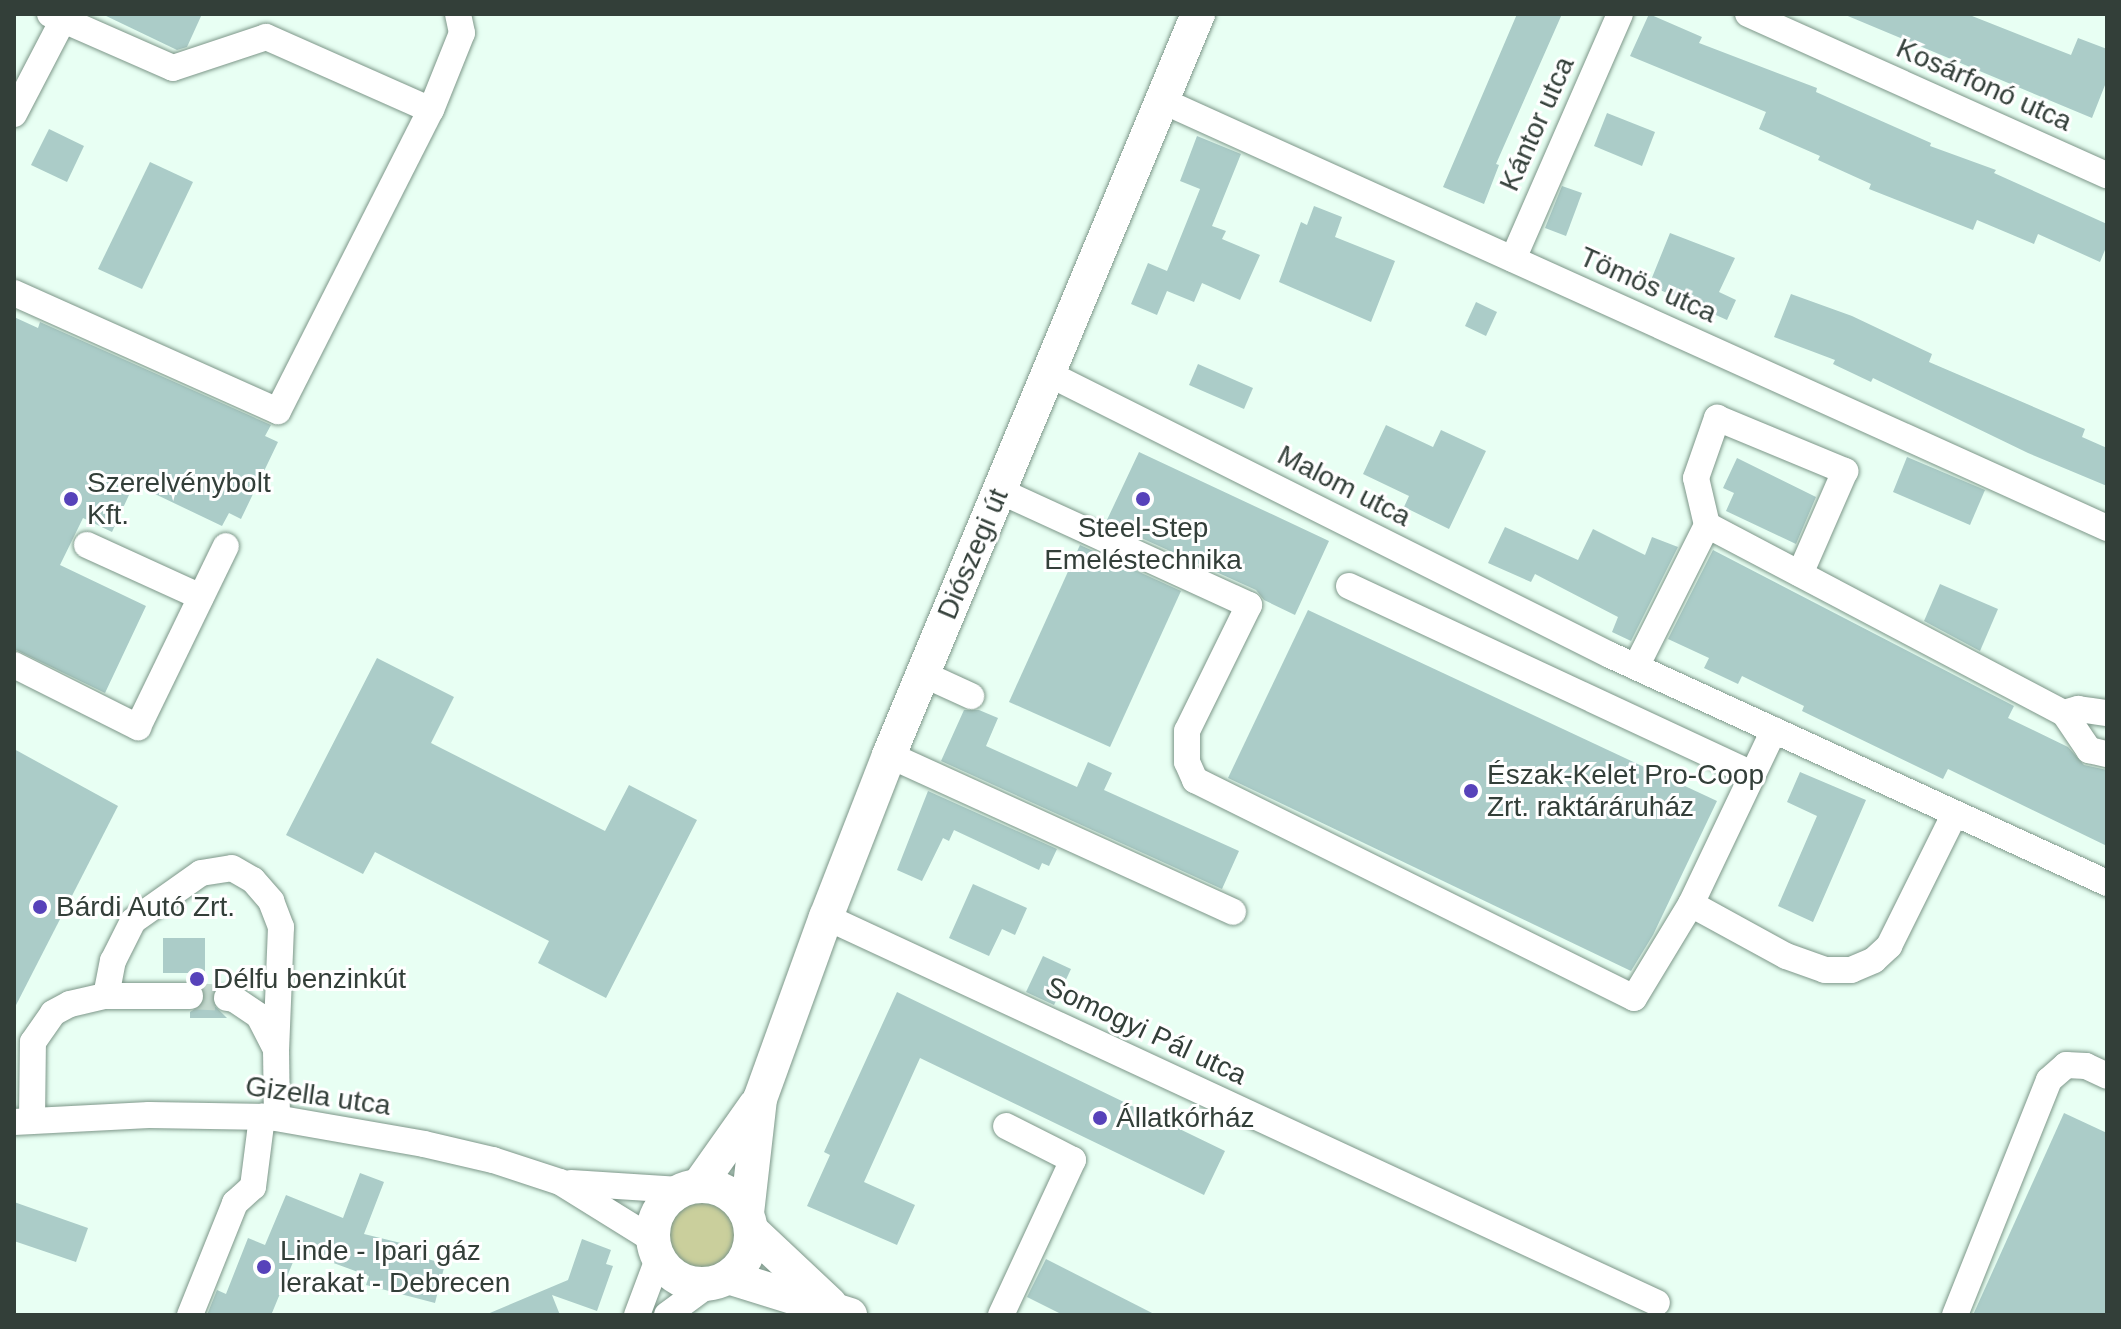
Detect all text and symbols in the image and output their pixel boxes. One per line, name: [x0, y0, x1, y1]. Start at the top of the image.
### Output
street label: Kosárfonó utca: [1891, 31, 2077, 139]
street label: Kántor utca: [1493, 52, 1581, 196]
street label: Tömös utca: [1574, 240, 1722, 330]
street label: Malom utca: [1272, 438, 1416, 534]
place label: Szerelvénybolt Kft.: [87, 466, 271, 532]
street label: Diószegi út: [930, 484, 1016, 624]
marker: Szerelvénybolt Kft.: [62, 490, 80, 508]
marker: Steel-Step Emeléstechnika: [1134, 490, 1152, 508]
place label: Steel-Step Emeléstechnika: [1044, 511, 1242, 577]
place label: Észak-Kelet Pro-Coop Zrt. raktáráruház: [1487, 758, 1764, 824]
marker: Észak-Kelet Pro-Coop Zrt. raktáráruház: [1462, 782, 1480, 800]
place label: Bárdi Autó Zrt.: [56, 890, 237, 924]
marker: Bárdi Autó Zrt.: [31, 898, 49, 916]
place label: Délfu benzinkút: [213, 962, 406, 996]
marker: Délfu benzinkút: [188, 970, 206, 988]
street label: Somogyi Pál utca: [1040, 970, 1252, 1092]
street label: Gizella utca: [243, 1069, 393, 1123]
place label: Állatkórház: [1116, 1101, 1255, 1135]
marker: Állatkórház: [1091, 1109, 1109, 1127]
place label: Linde - Ipari gáz lerakat - Debrecen: [280, 1234, 510, 1300]
marker: Linde - Ipari gáz lerakat - Debrecen: [255, 1258, 273, 1276]

